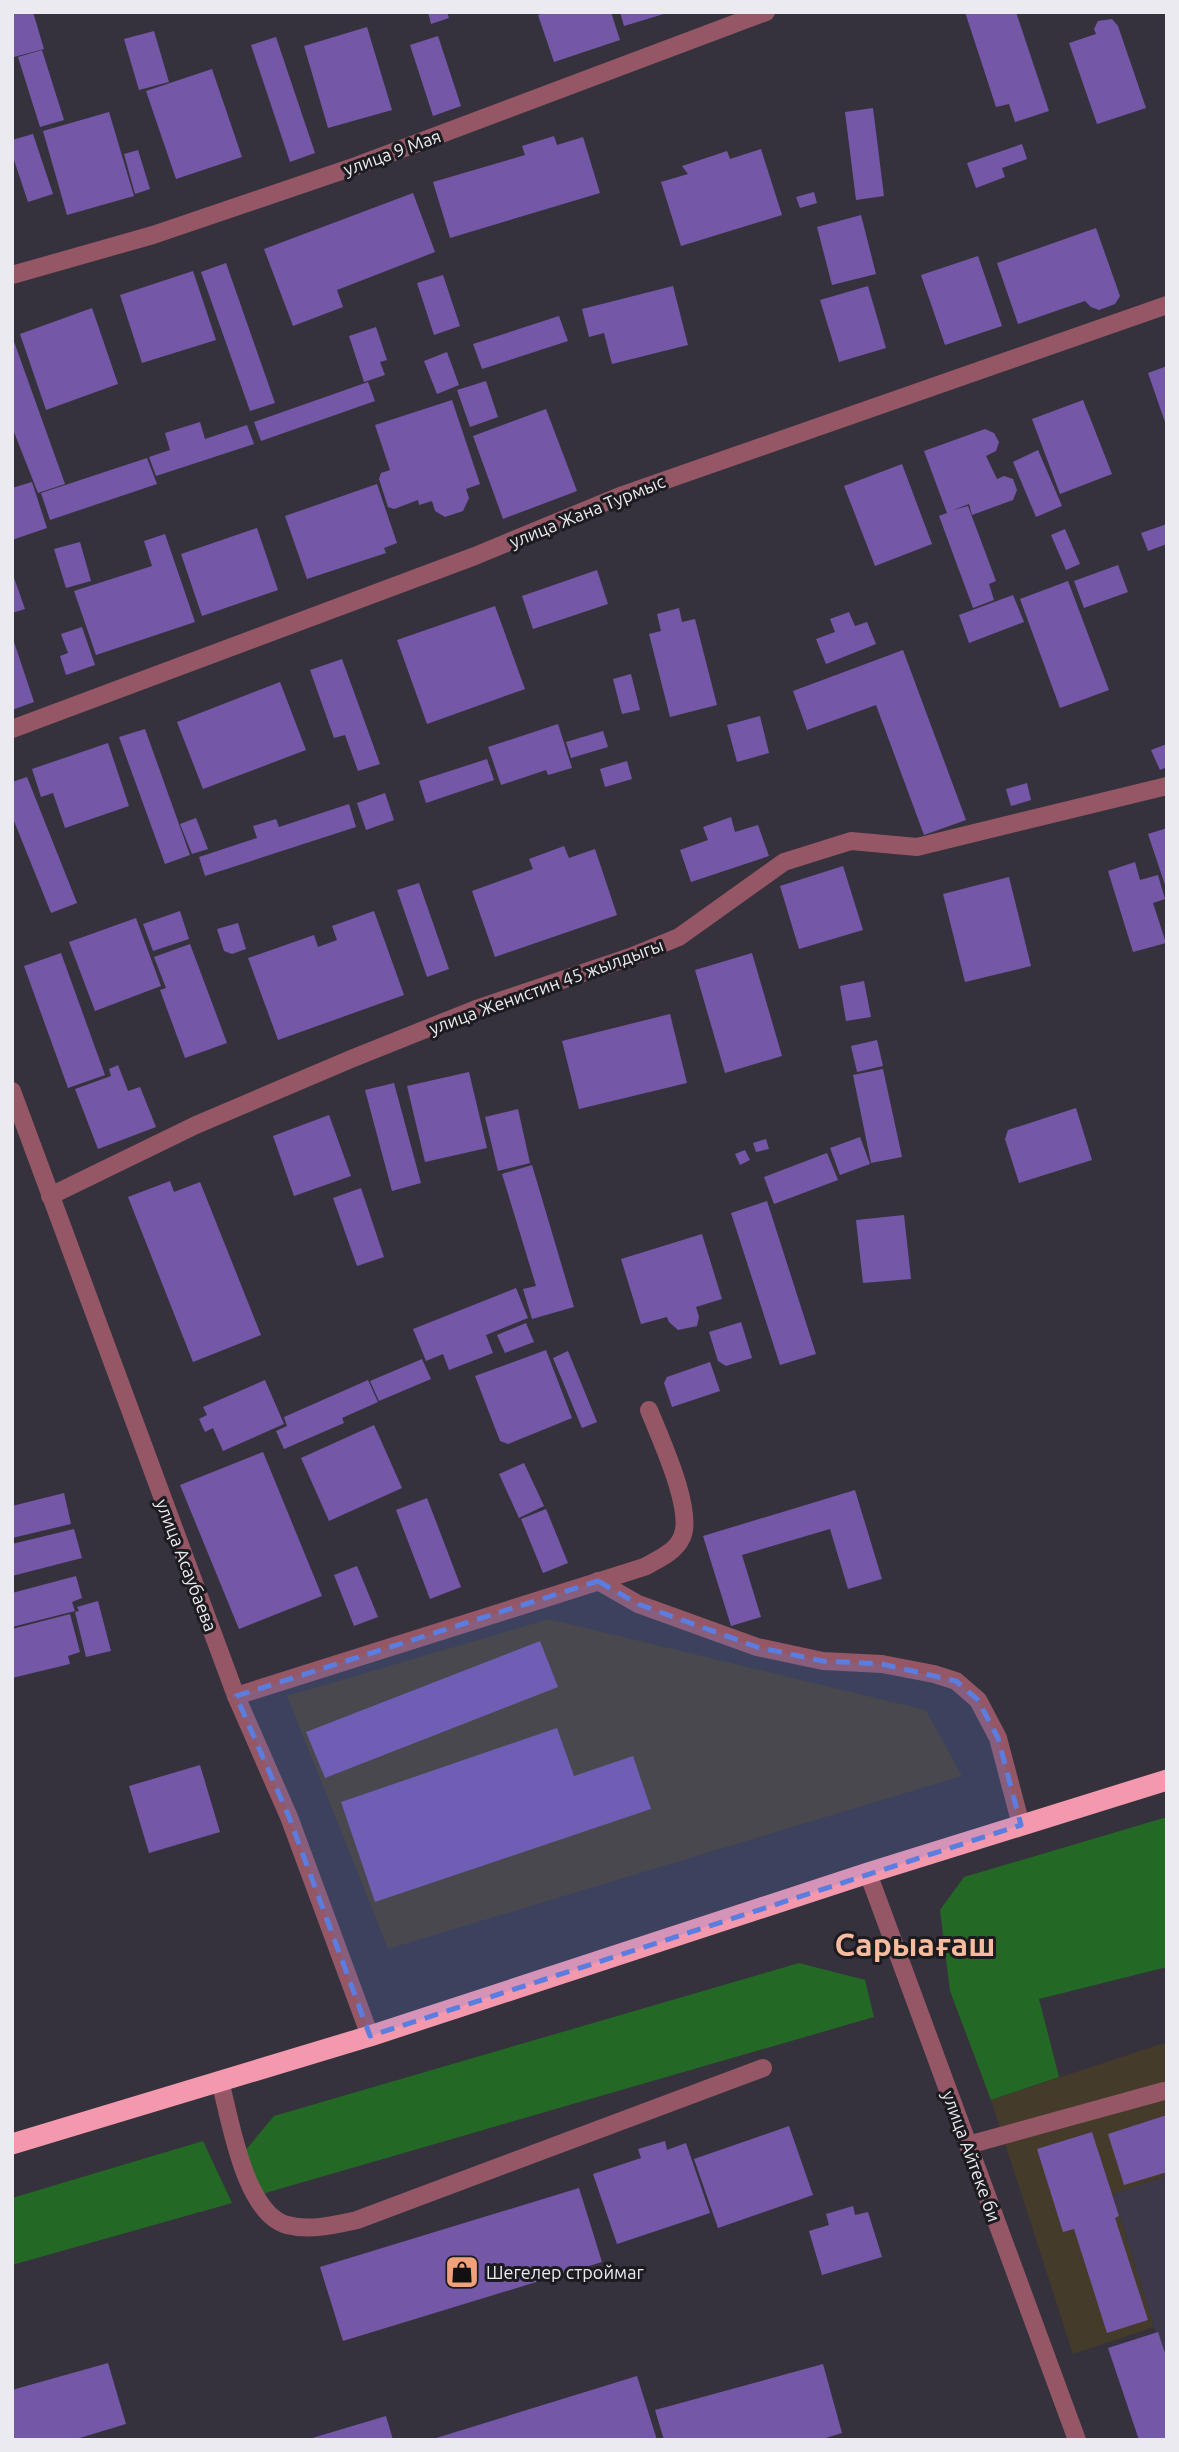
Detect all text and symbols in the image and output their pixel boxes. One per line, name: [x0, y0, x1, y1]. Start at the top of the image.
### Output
street label: улица 9 Мая: [341, 125, 443, 179]
street label: улица Жана Турмыс: [506, 471, 668, 551]
street label: улица Женистин 45 жылдыгы: [426, 934, 666, 1038]
street label: улица Асаубаева: [153, 1496, 221, 1634]
district label: Сарыағаш: [835, 1926, 995, 1962]
street label: улица Айтеке би: [939, 2088, 1005, 2224]
shop icon: Шегелер строймаг: [443, 2253, 481, 2291]
place label: Шегелер строймаг: [486, 2262, 644, 2282]

